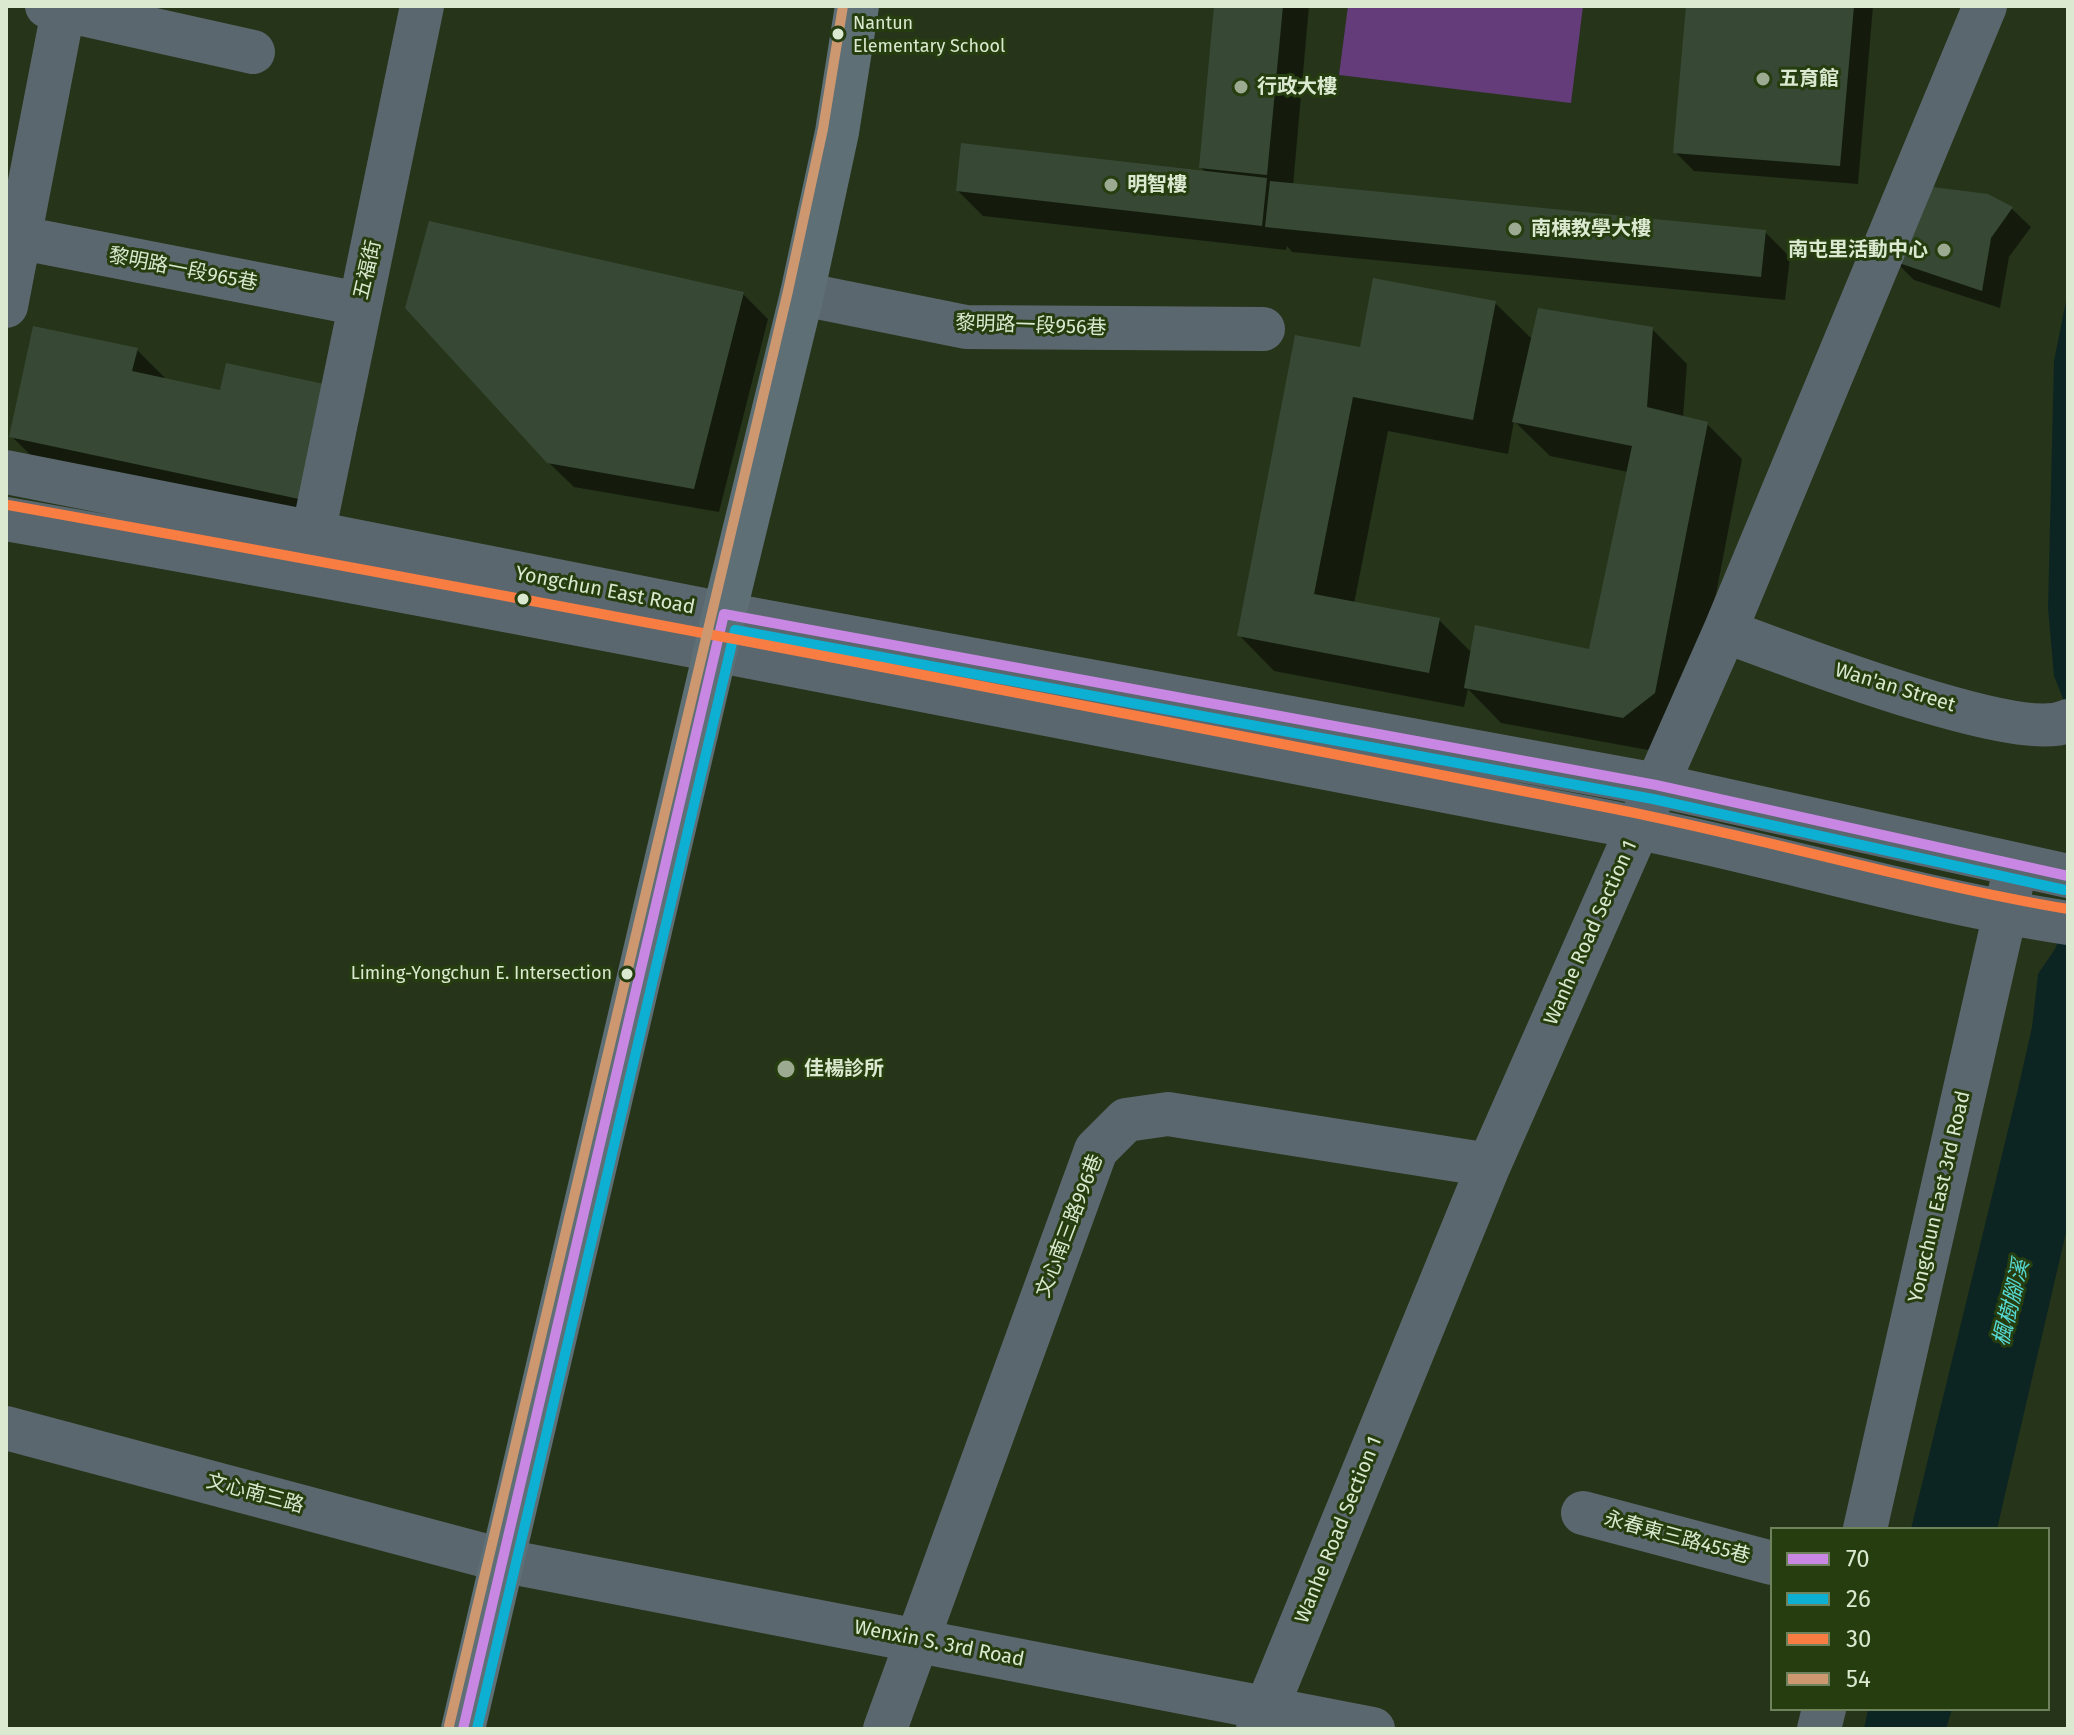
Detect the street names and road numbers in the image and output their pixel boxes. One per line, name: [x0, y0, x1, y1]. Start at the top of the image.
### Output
street label: 五福街: [350, 238, 386, 302]
street label: 黎明路一段965巷: [107, 244, 259, 296]
street label: 黎明路一段956巷: [955, 311, 1107, 341]
street label: Yongchun East Road: [513, 562, 697, 620]
street label: Wan'an Street: [1832, 658, 1958, 718]
street label: Wanhe Road Section 1: [1539, 837, 1643, 1029]
street label: Yongchun East 3rd Road: [1904, 1089, 1976, 1305]
street label: 文心南三路996巷: [1032, 1151, 1108, 1301]
street label: Wanhe Road Section 1: [1291, 1433, 1387, 1627]
street label: 文心南三路: [204, 1469, 306, 1519]
street label: 永春東三路455巷: [1601, 1507, 1753, 1569]
street label: Wenxin S. 3rd Road: [852, 1616, 1026, 1672]

